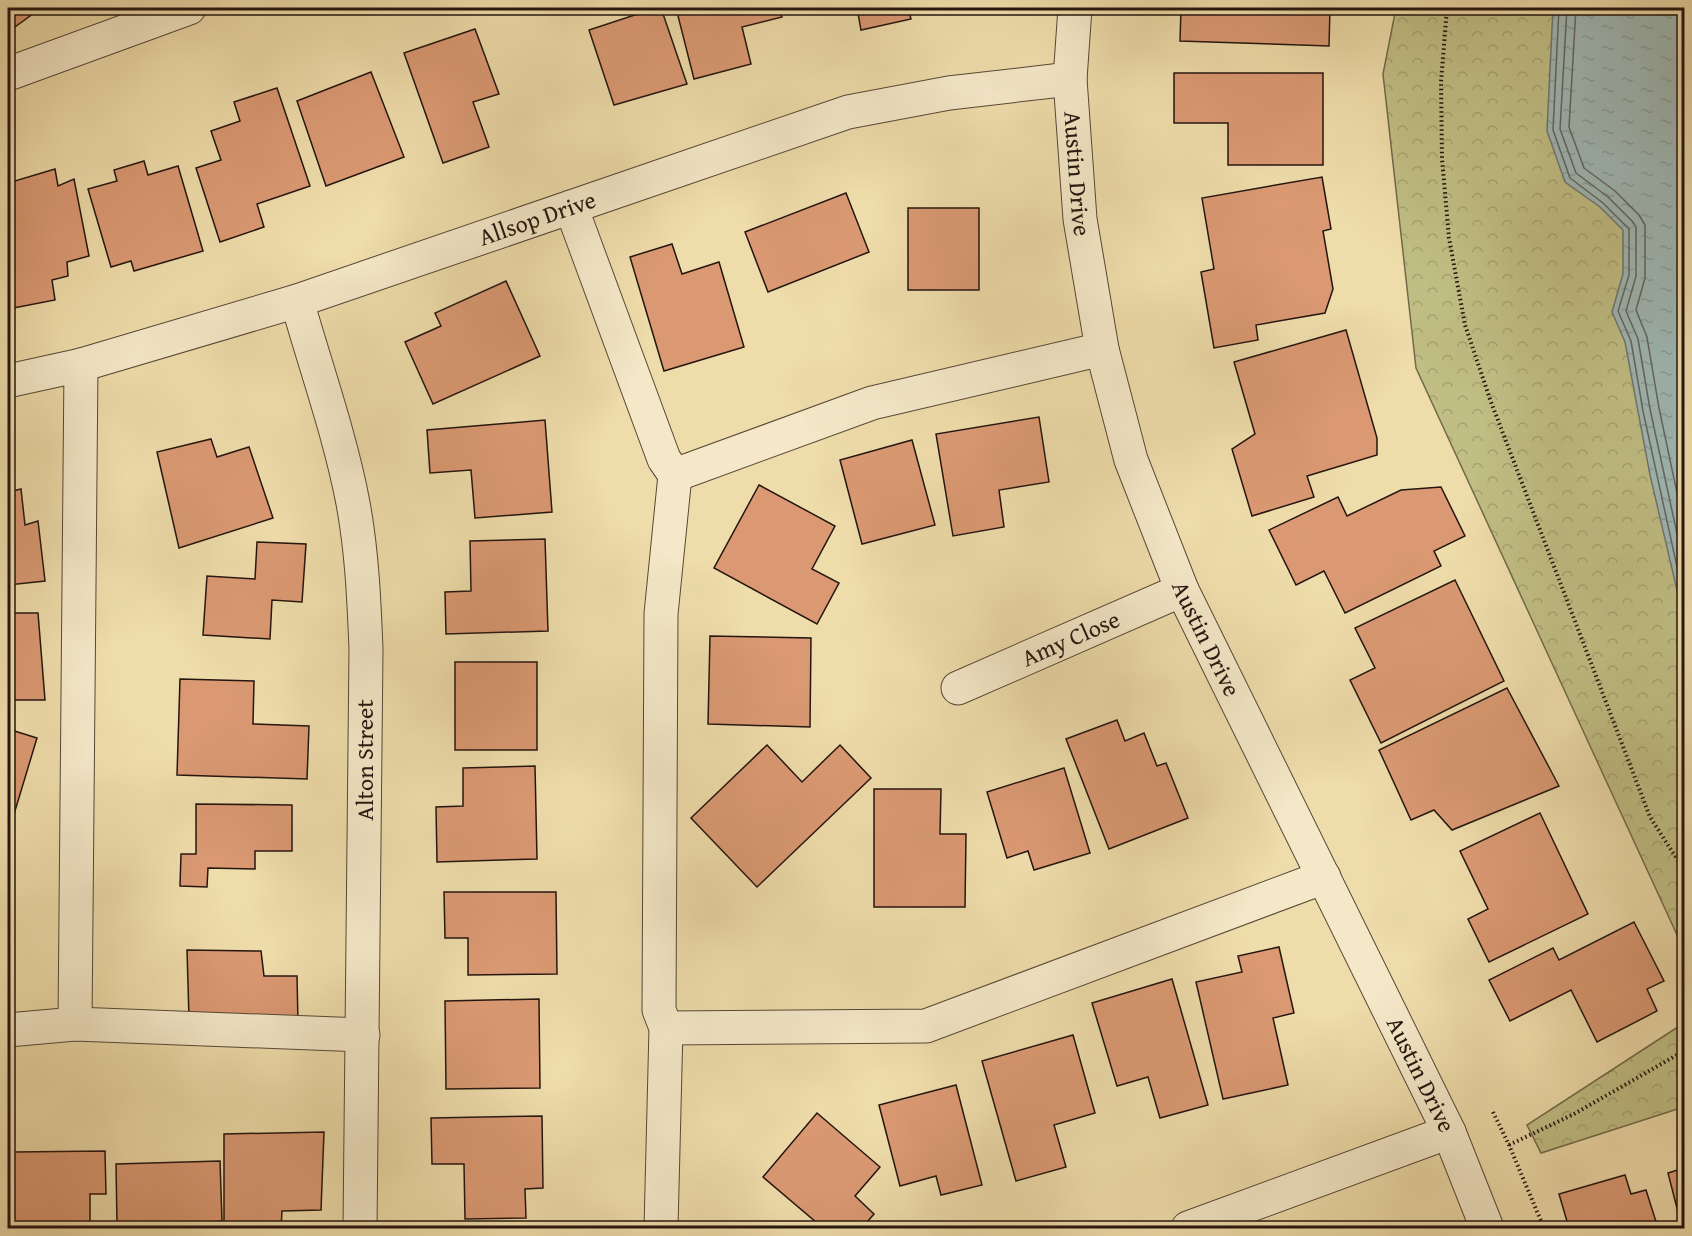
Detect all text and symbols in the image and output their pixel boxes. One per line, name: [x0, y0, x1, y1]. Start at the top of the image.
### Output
street label: Austin Drive: [1055, 110, 1101, 239]
street label: Allsop Drive: [474, 182, 600, 254]
street label: Austin Drive: [1163, 576, 1250, 702]
street label: Amy Close: [1016, 601, 1125, 675]
street label: Alton Street: [347, 699, 382, 821]
street label: Austin Drive: [1378, 1011, 1464, 1138]

